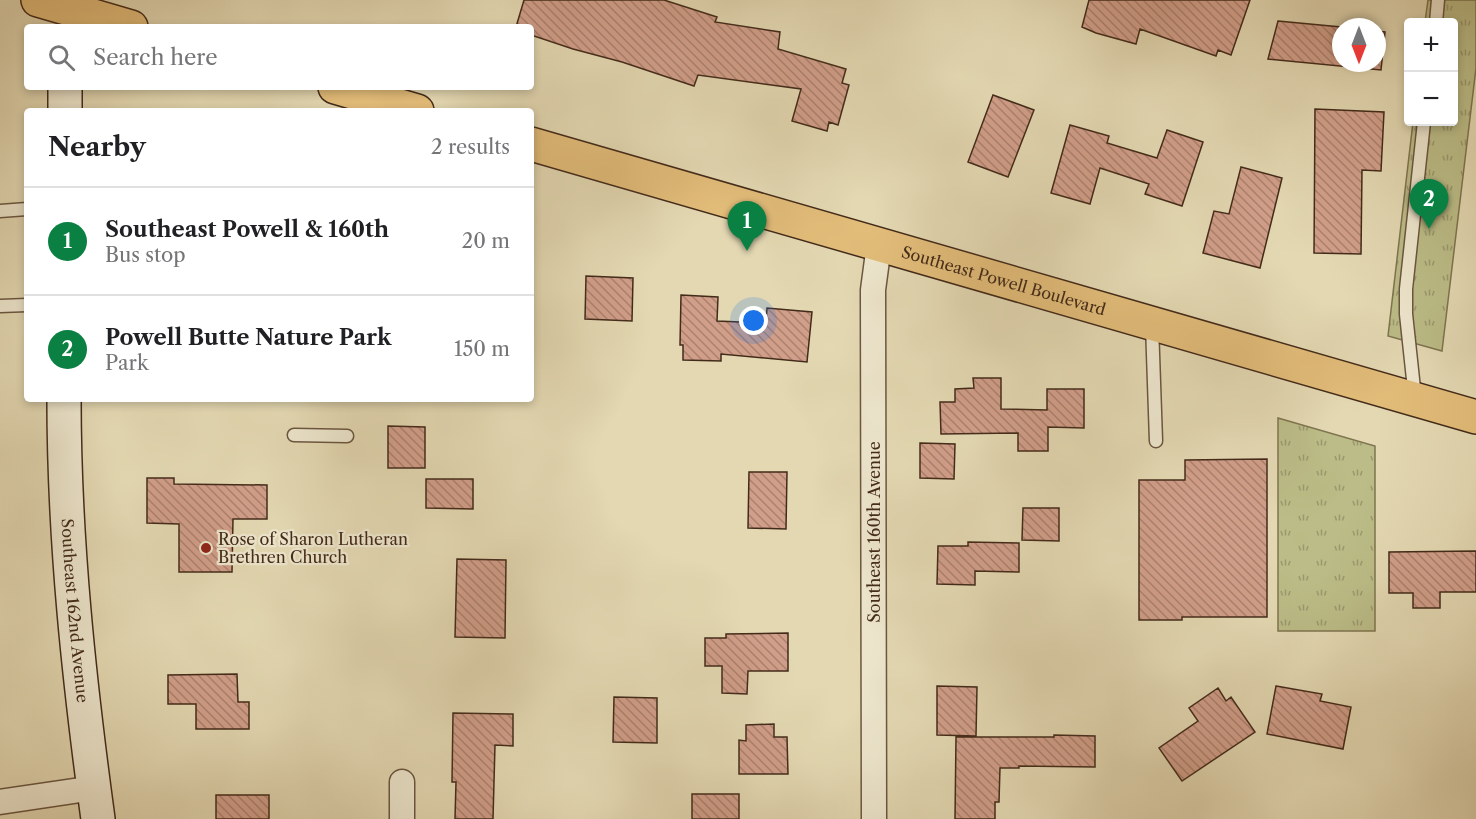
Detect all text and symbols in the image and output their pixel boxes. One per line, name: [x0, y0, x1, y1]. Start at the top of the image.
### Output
north arrow: [1332, 18, 1386, 72]
map controls: [1404, 18, 1458, 126]
button: +: [1404, 18, 1458, 72]
search box: [24, 24, 534, 90]
icon: search: [45, 41, 78, 74]
text: Search here: [93, 44, 218, 71]
button: −: [1404, 72, 1458, 126]
text: Nearby: [48, 131, 146, 163]
text: 2 results: [431, 135, 510, 159]
pin: 2: [1410, 180, 1448, 229]
pin: 1: [728, 202, 766, 251]
text: Southeast Powell & 160th: [105, 216, 389, 243]
text: 1: [63, 229, 72, 253]
text: 20 m: [462, 229, 510, 253]
street label: Southeast Powell Boulevard: [899, 242, 1108, 320]
text: Bus stop: [105, 243, 186, 267]
your location: [739, 306, 768, 335]
text: Powell Butte Nature Park: [105, 324, 391, 351]
text: 2: [62, 337, 73, 361]
text: 150 m: [454, 337, 510, 361]
text: Park: [105, 351, 148, 375]
street label: Southeast 160th Avenue: [864, 441, 884, 623]
street label: Southeast 162nd Avenue: [57, 518, 93, 704]
place label: Rose of Sharon Lutheran Brethren Church: [218, 529, 408, 567]
marker: Rose of Sharon Lutheran Brethren Church: [199, 541, 213, 555]

